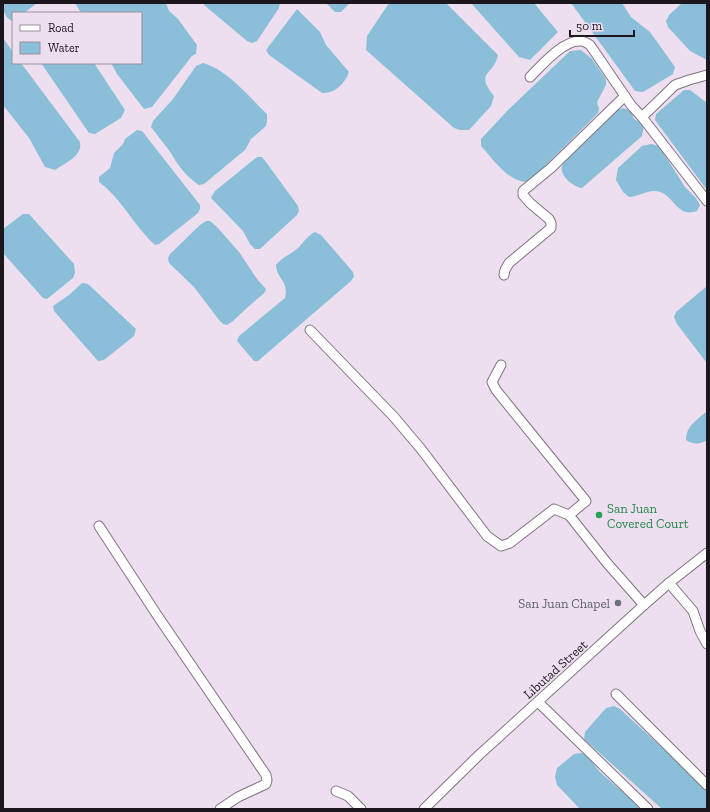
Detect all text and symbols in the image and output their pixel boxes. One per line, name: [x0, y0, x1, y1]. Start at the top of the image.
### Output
legend: [12, 12, 142, 64]
scale bar: [570, 12, 634, 38]
text: 50 m: [576, 19, 603, 33]
text: Road: [48, 21, 74, 35]
text: Water: [48, 41, 80, 55]
place label: San Juan Covered Court: [607, 501, 689, 531]
marker: San Juan Covered Court: [594, 510, 604, 520]
place label: San Juan Chapel: [518, 596, 611, 611]
marker: San Juan Chapel: [613, 598, 623, 608]
street label: Libutad Street: [520, 637, 590, 702]

